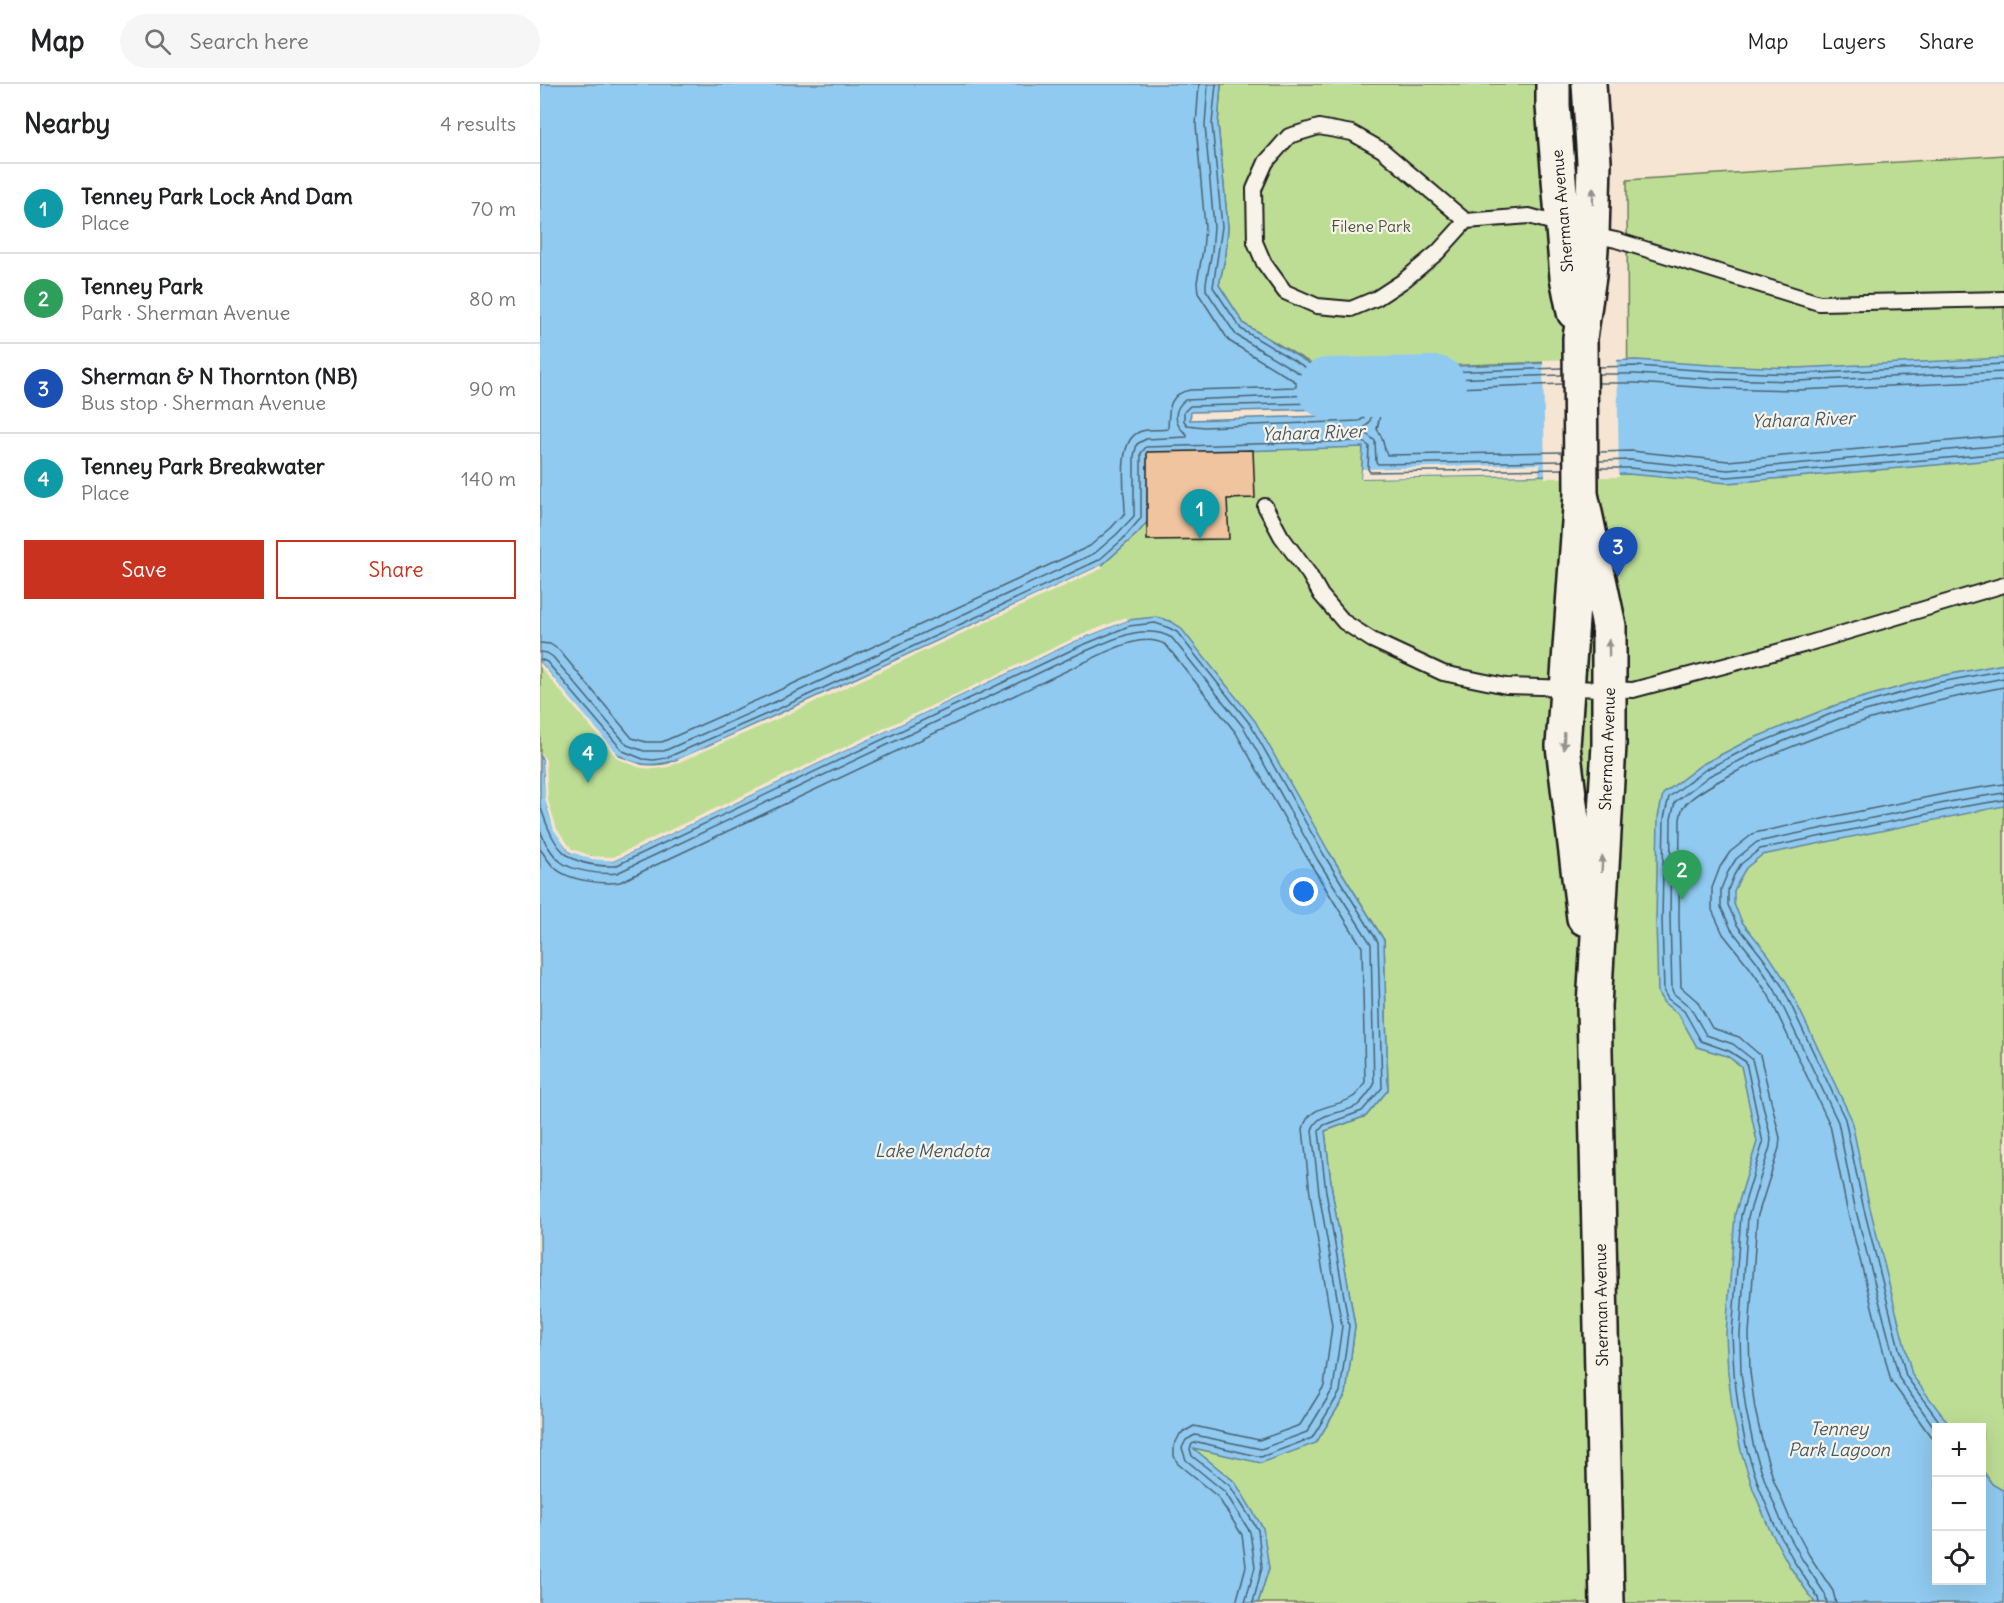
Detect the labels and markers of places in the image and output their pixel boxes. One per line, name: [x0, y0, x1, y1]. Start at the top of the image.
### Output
pin: 1: [1180, 490, 1220, 539]
pin: 3: [1598, 528, 1638, 577]
pin: 4: [568, 734, 608, 783]
pin: 2: [1662, 850, 1702, 900]

